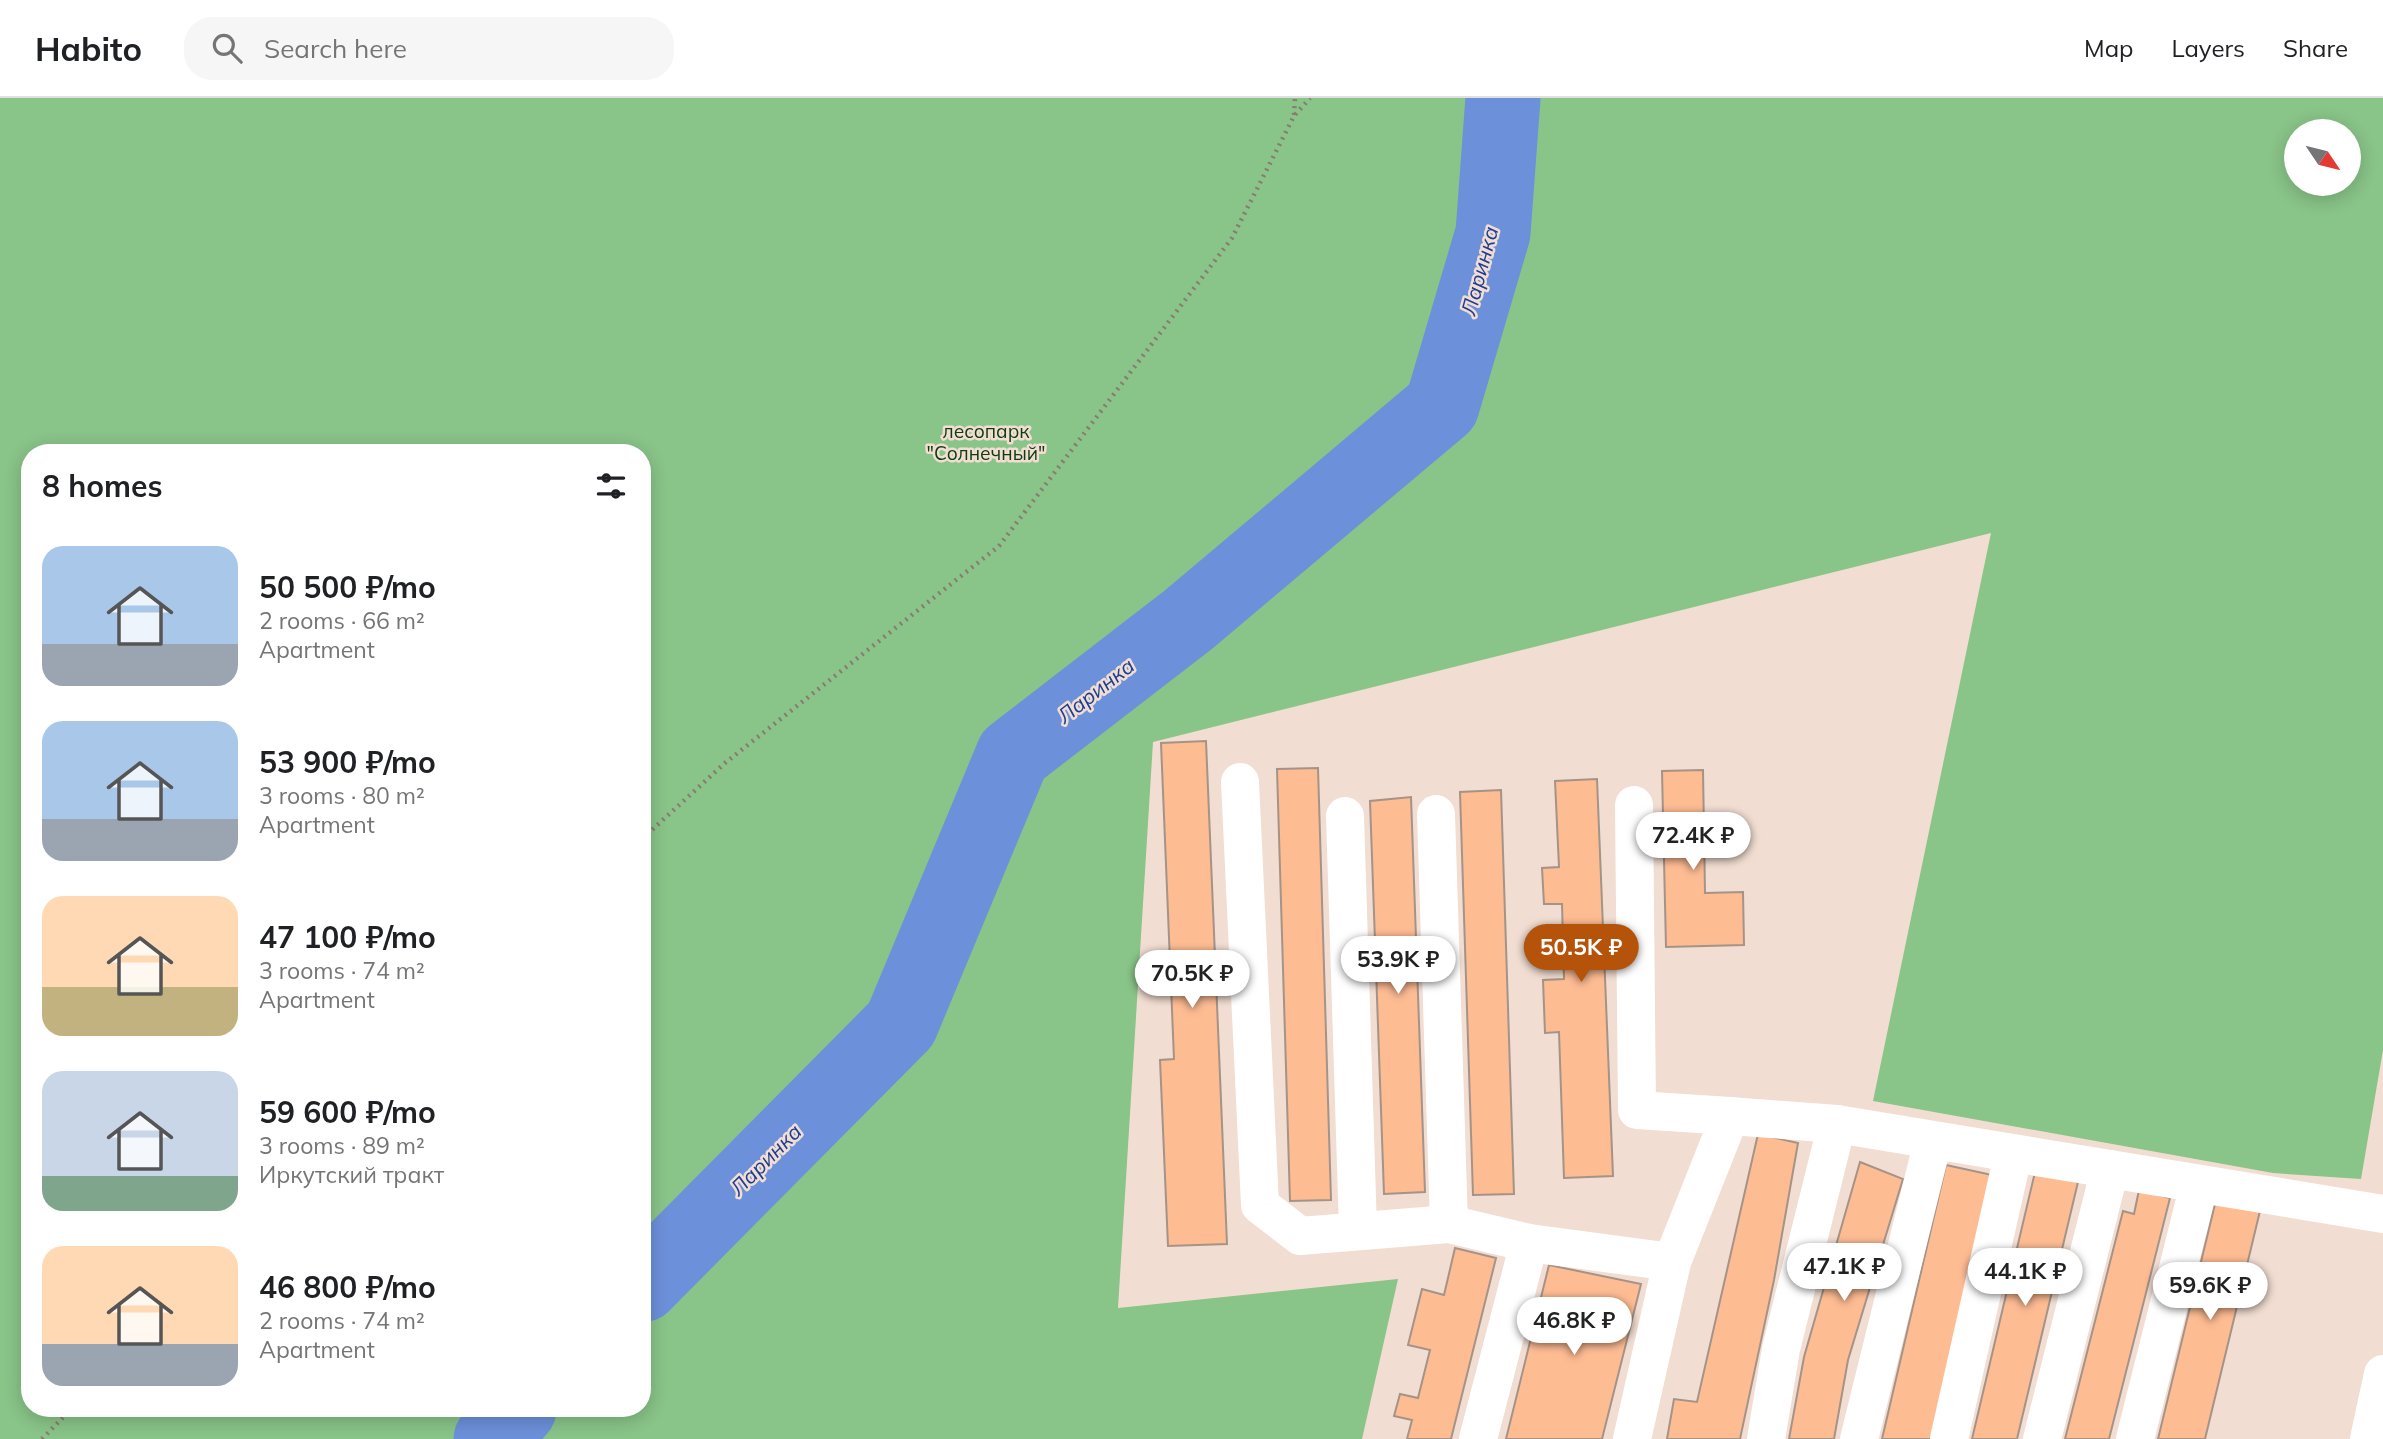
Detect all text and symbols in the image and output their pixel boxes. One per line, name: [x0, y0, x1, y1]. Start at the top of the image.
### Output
search box: [184, 17, 674, 80]
text: Habito: [35, 28, 142, 69]
icon: search: [208, 29, 246, 67]
text: Search here: [264, 32, 407, 65]
text: Map: [2084, 33, 2133, 63]
text: Layers: [2171, 33, 2245, 63]
text: Share: [2283, 33, 2348, 63]
north arrow: [2284, 119, 2361, 196]
map controls: [2284, 119, 2361, 196]
water label: Ларинка: [1454, 223, 1503, 319]
park label: лесопарк "Солнечный": [926, 419, 1046, 465]
text: 8 homes: [42, 467, 163, 505]
icon: filters: [592, 467, 630, 505]
text: 50 500 ₽/mo: [259, 568, 436, 606]
icon: home: [98, 574, 182, 658]
text: 2 rooms · 66 m²: [259, 606, 425, 635]
text: Apartment: [259, 635, 375, 664]
water label: Ларинка: [1051, 652, 1139, 729]
text: 53 900 ₽/mo: [259, 743, 436, 781]
icon: home: [98, 749, 182, 833]
text: 3 rooms · 80 m²: [259, 781, 425, 810]
text: Apartment: [259, 810, 375, 839]
pin: 72.4K ₽: [1628, 812, 1758, 872]
text: 72.4K ₽: [1652, 820, 1734, 849]
text: 47 100 ₽/mo: [259, 918, 436, 956]
icon: home: [98, 924, 182, 1008]
pin: 50.5K ₽: [1516, 924, 1646, 984]
text: 50.5K ₽: [1540, 932, 1622, 961]
pin: 53.9K ₽: [1333, 936, 1463, 996]
text: 53.9K ₽: [1357, 944, 1439, 973]
pin: 70.5K ₽: [1127, 950, 1257, 1010]
text: 3 rooms · 74 m²: [259, 956, 425, 985]
text: 70.5K ₽: [1151, 958, 1233, 987]
text: Apartment: [259, 985, 375, 1014]
text: 59 600 ₽/mo: [259, 1093, 436, 1131]
icon: home: [98, 1099, 182, 1183]
water label: Ларинка: [723, 1118, 807, 1201]
text: 3 rooms · 89 m²: [259, 1131, 425, 1160]
text: Иркутский тракт: [259, 1160, 444, 1189]
pin: 47.1K ₽: [1779, 1244, 1909, 1303]
pin: 44.1K ₽: [1960, 1248, 2090, 1308]
text: 47.1K ₽: [1803, 1251, 1885, 1280]
text: 44.1K ₽: [1984, 1256, 2066, 1285]
pin: 59.6K ₽: [2145, 1262, 2275, 1322]
text: 46 800 ₽/mo: [259, 1268, 436, 1306]
text: 59.6K ₽: [2169, 1270, 2251, 1299]
icon: home: [98, 1274, 182, 1358]
pin: 46.8K ₽: [1509, 1298, 1639, 1357]
text: 46.8K ₽: [1533, 1305, 1615, 1334]
text: 2 rooms · 74 m²: [259, 1306, 425, 1335]
text: Apartment: [259, 1335, 375, 1364]

